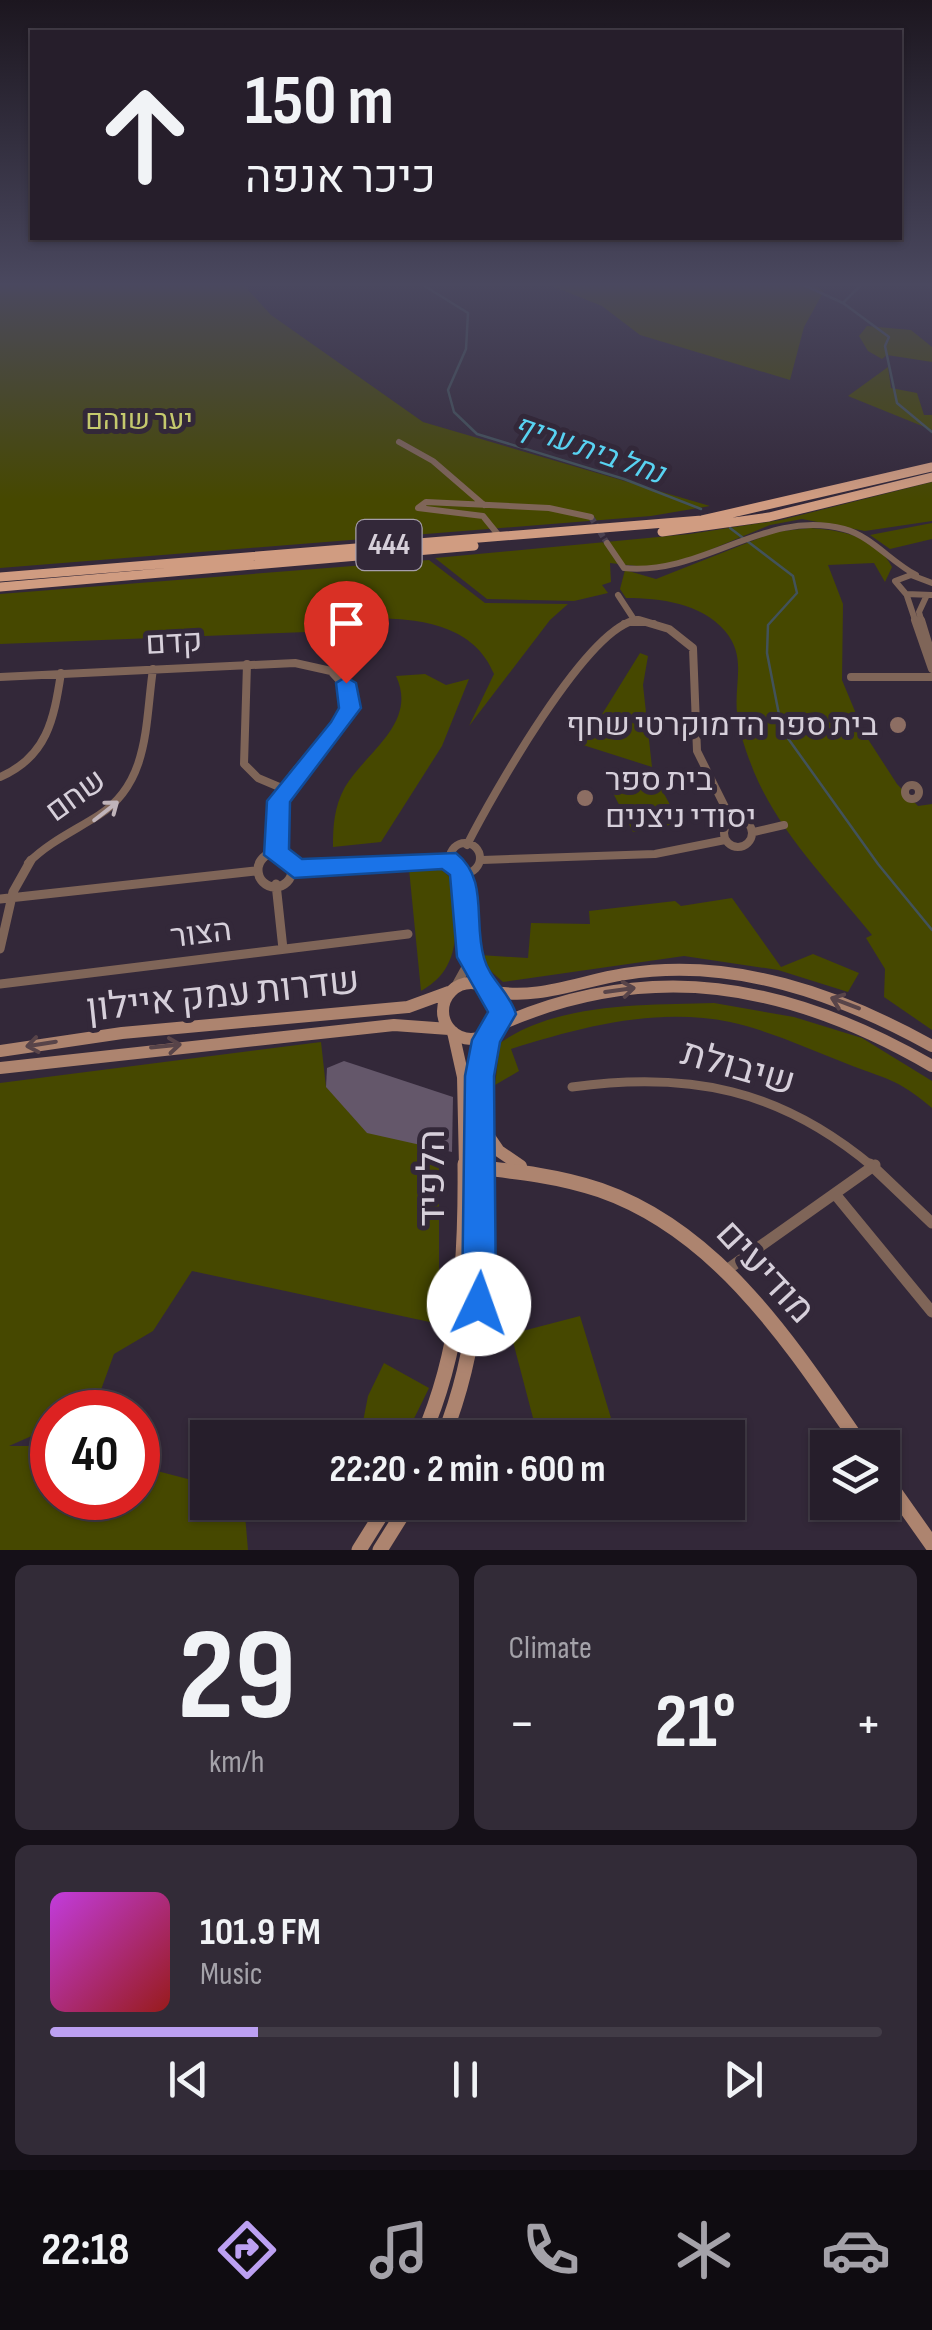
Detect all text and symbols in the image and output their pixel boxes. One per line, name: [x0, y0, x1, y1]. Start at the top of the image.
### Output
text: 150 m: [245, 60, 394, 144]
icon: ahead: [80, 70, 210, 200]
text: כיכר אנפה: [245, 151, 436, 206]
park label: יער שוהם: [85, 404, 193, 437]
water label: נחל בית עריף: [509, 408, 671, 493]
road number: 444: [356, 520, 422, 570]
pin: [304, 581, 389, 684]
icon: arrive: [319, 596, 374, 651]
street label: קדם: [145, 622, 203, 664]
place label: בית ספר הדמוקרטי שחף: [566, 706, 878, 745]
marker: בית ספר הדמוקרטי שחף: [887, 714, 909, 736]
street label: שחם: [38, 761, 114, 831]
place label: בית ספר יסודי ניצנים: [605, 761, 756, 837]
marker: בית ספר יסודי ניצנים: [574, 787, 596, 809]
one-way arrow: [93, 800, 119, 822]
street label: הצור: [168, 911, 234, 957]
street label: שדרות עמק איילון: [84, 958, 362, 1032]
one-way arrow: [604, 981, 636, 999]
one-way arrow: [830, 993, 861, 1011]
street label: שיבולת: [676, 1030, 800, 1106]
one-way arrow: [26, 1036, 58, 1054]
one-way arrow: [149, 1036, 182, 1055]
street label: הלפיד: [410, 1130, 455, 1226]
street label: מודיעים: [706, 1211, 824, 1333]
position arrow: [427, 1252, 531, 1356]
speed limit sign: 40: [30, 1390, 160, 1520]
map controls: [810, 1430, 900, 1520]
button: layers: [810, 1430, 900, 1520]
text: 22:20 · 2 min · 600 m: [330, 1447, 605, 1492]
text: 29: [177, 1600, 296, 1756]
text: Climate: [509, 1629, 592, 1668]
text: 21°: [655, 1678, 736, 1769]
text: −: [509, 1691, 535, 1758]
text: +: [855, 1691, 882, 1758]
text: km/h: [209, 1743, 264, 1782]
text: 101.9 FM: [200, 1910, 321, 1955]
text: Music: [200, 1955, 263, 1994]
icon: previous: [161, 2052, 216, 2107]
icon: pause: [438, 2052, 493, 2107]
icon: next: [716, 2052, 771, 2107]
icon: directions: [212, 2215, 282, 2285]
icon: music: [364, 2215, 434, 2285]
icon: phone: [516, 2215, 586, 2285]
icon: climate: [669, 2215, 739, 2285]
icon: car: [821, 2215, 891, 2285]
text: 22:18: [41, 2223, 130, 2278]

